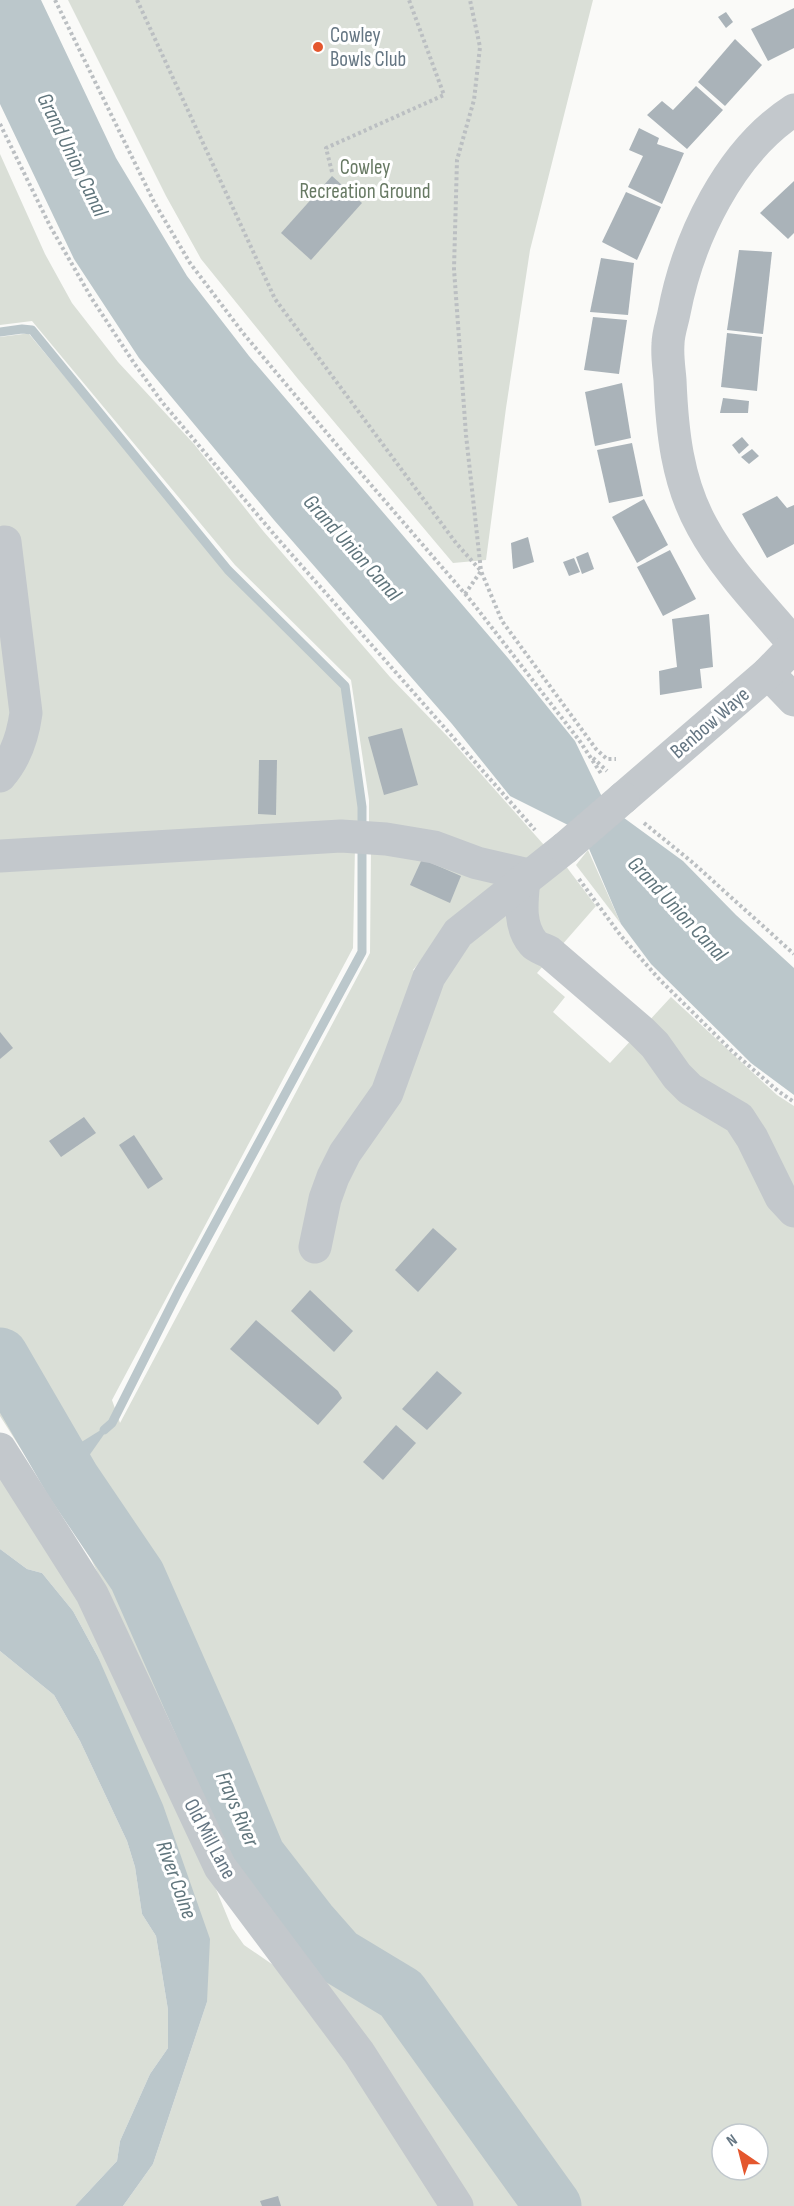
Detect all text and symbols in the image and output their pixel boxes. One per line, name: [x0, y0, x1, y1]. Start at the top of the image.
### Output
place label: Cowley Bowls Club: [330, 23, 406, 72]
marker: Cowley Bowls Club: [311, 40, 325, 54]
water label: Grand Union Canal: [30, 89, 114, 222]
park label: Cowley Recreation Ground: [299, 155, 431, 204]
water label: Grand Union Canal: [297, 489, 408, 608]
street label: Benbow Waye: [665, 682, 755, 764]
water label: Grand Union Canal: [621, 851, 733, 968]
water label: Frays River: [209, 1767, 265, 1851]
street label: Old Mill Lane: [179, 1795, 241, 1883]
water label: River Colne: [149, 1837, 203, 1923]
north arrow: [710, 2122, 770, 2182]
text: N: [723, 2131, 741, 2151]

